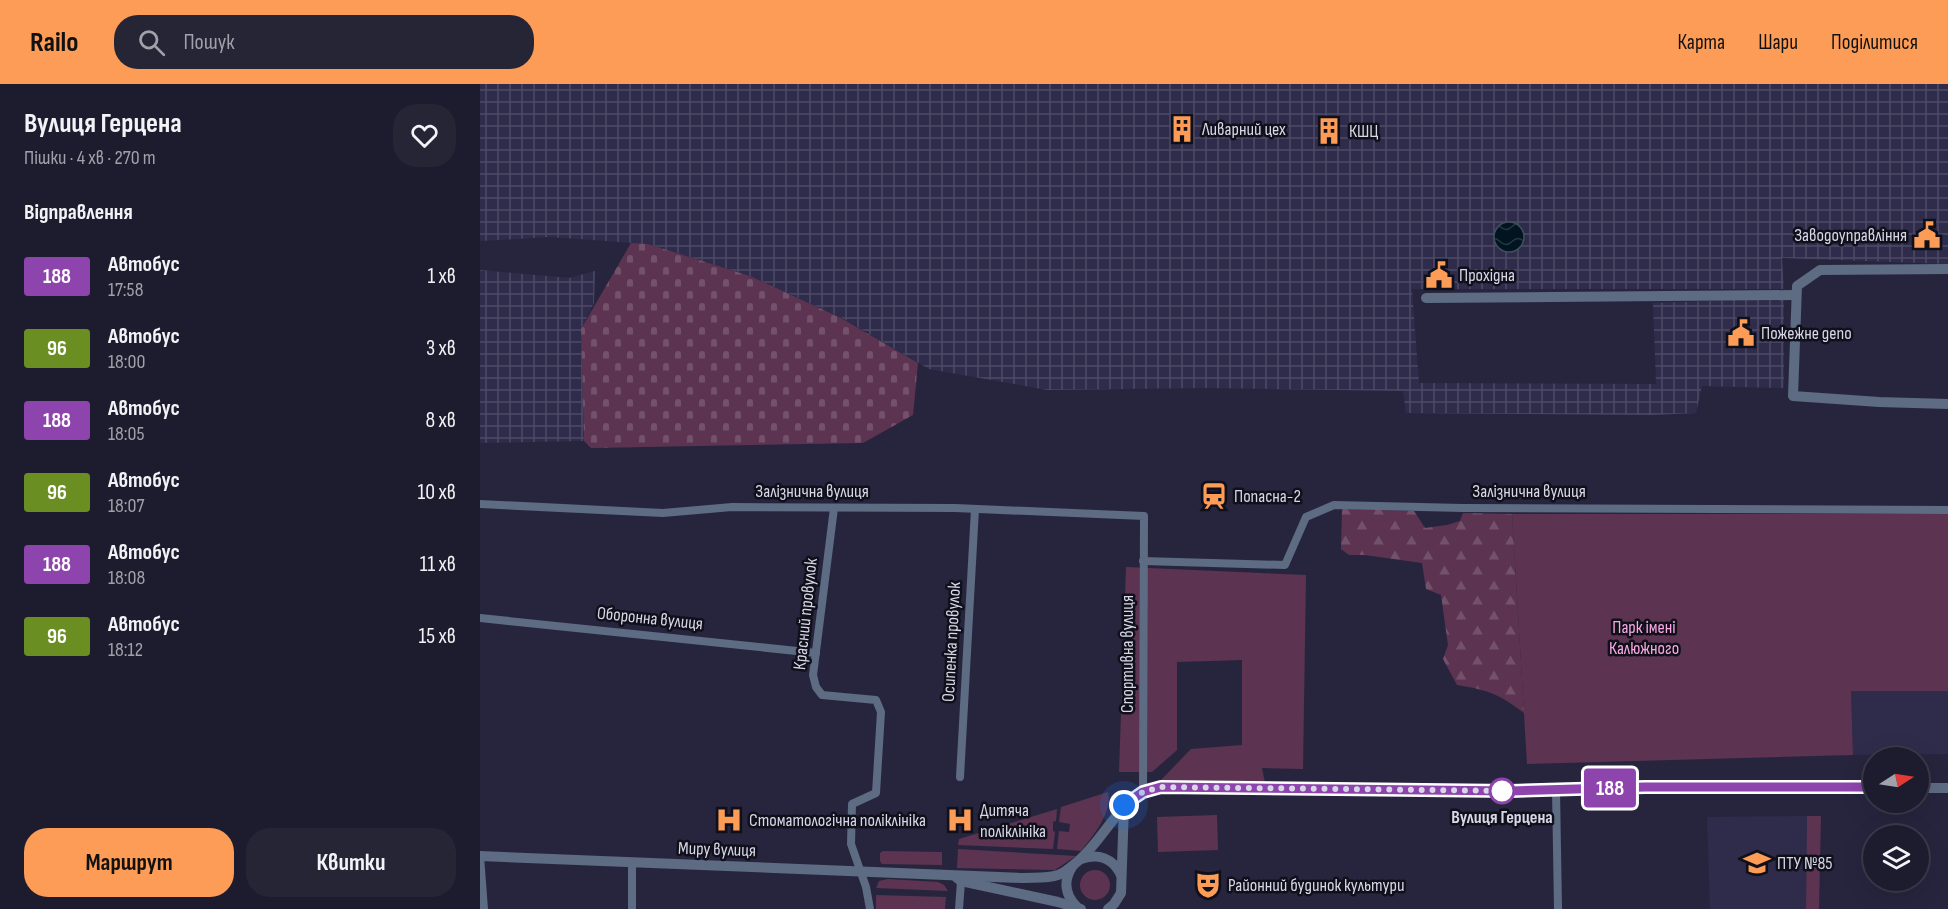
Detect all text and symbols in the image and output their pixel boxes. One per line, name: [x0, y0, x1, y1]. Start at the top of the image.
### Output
search box: [114, 15, 534, 69]
text: Railo: [30, 26, 78, 59]
icon: search: [135, 26, 168, 59]
text: Пошук: [183, 29, 235, 56]
text: Карта: [1677, 30, 1725, 55]
text: Шари: [1758, 30, 1798, 55]
text: Поділитися: [1831, 30, 1918, 55]
button: heart: [393, 104, 456, 167]
text: Вулиця Герцена: [24, 107, 182, 140]
building icon: Ливарний цех: [1167, 114, 1197, 144]
building icon: КШЦ: [1314, 116, 1344, 146]
place label: Ливарний цех: [1201, 119, 1286, 140]
place label: КШЦ: [1349, 121, 1378, 142]
text: Пішки · 4 хв · 270 m: [24, 146, 156, 170]
text: Відправлення: [24, 199, 133, 226]
public building icon: Заводоуправління: [1912, 220, 1942, 250]
place label: Заводоуправління: [1794, 225, 1907, 246]
text: Автобус: [108, 251, 180, 278]
public building icon: Прохідна: [1424, 260, 1454, 290]
text: 1 хв: [427, 263, 456, 290]
text: 188: [43, 264, 71, 289]
place label: Прохідна: [1459, 265, 1515, 286]
text: 17:58: [108, 278, 143, 302]
public building icon: Пожежне депо: [1726, 318, 1756, 348]
text: Автобус: [108, 323, 180, 350]
place label: Пожежне депо: [1761, 323, 1852, 344]
text: 3 хв: [426, 335, 456, 362]
text: 96: [47, 336, 67, 361]
text: 18:00: [108, 350, 145, 374]
text: Автобус: [108, 395, 180, 422]
text: 8 хв: [425, 407, 456, 434]
text: 188: [43, 408, 71, 433]
text: 18:05: [108, 422, 144, 446]
text: Автобус: [108, 467, 180, 494]
text: 10 хв: [418, 479, 456, 506]
text: 96: [47, 480, 67, 505]
street label: Залізнична вулиця: [755, 481, 869, 502]
station icon: Попасна-2: [1199, 481, 1229, 511]
street label: Залізнична вулиця: [1472, 481, 1586, 502]
place label: Попасна-2: [1234, 486, 1301, 507]
text: 18:07: [108, 494, 144, 518]
text: Автобус: [108, 539, 180, 566]
text: 11 хв: [420, 551, 456, 578]
text: 188: [43, 552, 71, 577]
street label: Красний провулок: [789, 557, 822, 671]
text: 18:08: [108, 566, 145, 590]
street label: Осипенка провулок: [938, 581, 965, 703]
street label: Спортивна вулиця: [1117, 595, 1138, 713]
street label: Оборонна вулиця: [596, 602, 704, 634]
text: Автобус: [108, 611, 180, 638]
park label: Парк імені Калюжного: [1609, 617, 1679, 659]
text: 15 хв: [419, 623, 456, 650]
text: 96: [47, 624, 67, 649]
text: 18:12: [108, 638, 143, 662]
north arrow: [1863, 747, 1929, 813]
map controls: [1863, 747, 1929, 891]
line badge: 188: [1576, 768, 1644, 808]
text: 188: [1596, 776, 1624, 801]
marker: Вулиця Герцена: [1489, 778, 1515, 804]
your location: [1109, 790, 1139, 820]
place label: Дитяча поліклініка: [980, 800, 1046, 842]
hospital icon: Стоматологічна поліклініка: [714, 805, 744, 835]
hospital icon: Дитяча поліклініка: [945, 805, 975, 835]
place label: Вулиця Герцена: [1451, 807, 1553, 828]
place label: Стоматологічна поліклініка: [749, 810, 926, 831]
button: layers: [1863, 825, 1929, 891]
button: Маршрут: [24, 828, 234, 897]
button: Квитки: [246, 828, 456, 897]
street label: Миру вулиця: [678, 838, 756, 861]
school or university icon: ПТУ №85: [1742, 848, 1772, 878]
place label: ПТУ №85: [1777, 853, 1833, 874]
theatre icon: Районний будинок культури: [1193, 870, 1223, 900]
place label: Районний будинок культури: [1228, 875, 1404, 896]

